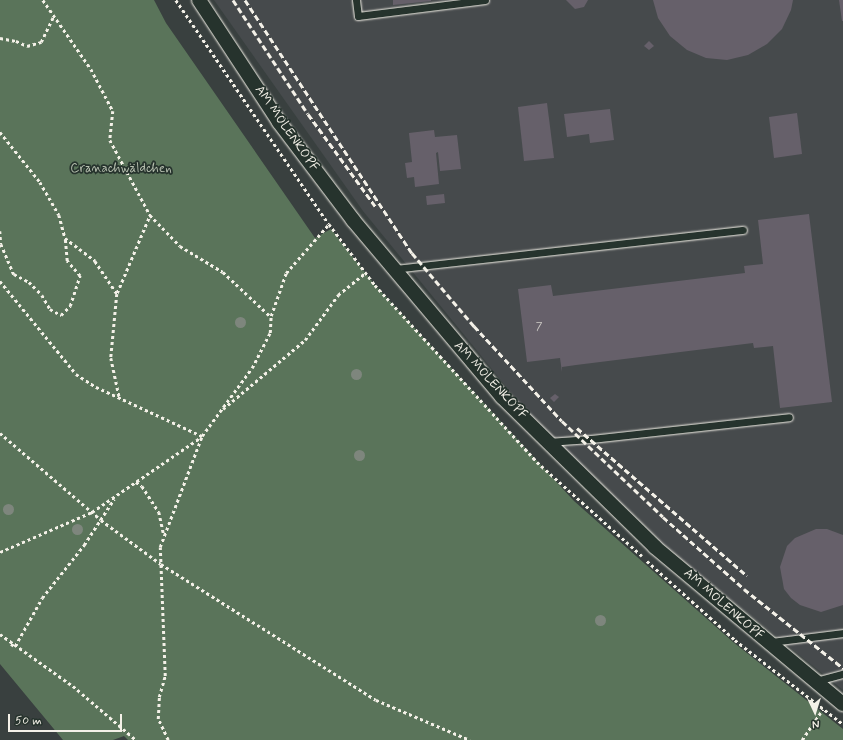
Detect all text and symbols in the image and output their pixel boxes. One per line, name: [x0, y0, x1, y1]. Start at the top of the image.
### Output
street label: AM MOLENKOPF: [251, 84, 321, 174]
park label: Cranachwäldchen: [70, 161, 172, 177]
house number: 7: [536, 320, 542, 334]
street label: AM MOLENKOPF: [450, 339, 530, 423]
street label: AM MOLENKOPF: [680, 566, 766, 644]
north arrow: [795, 692, 835, 732]
scale bar: [10, 706, 124, 732]
text: 50 m: [15, 713, 42, 729]
text: N: [812, 717, 820, 731]

